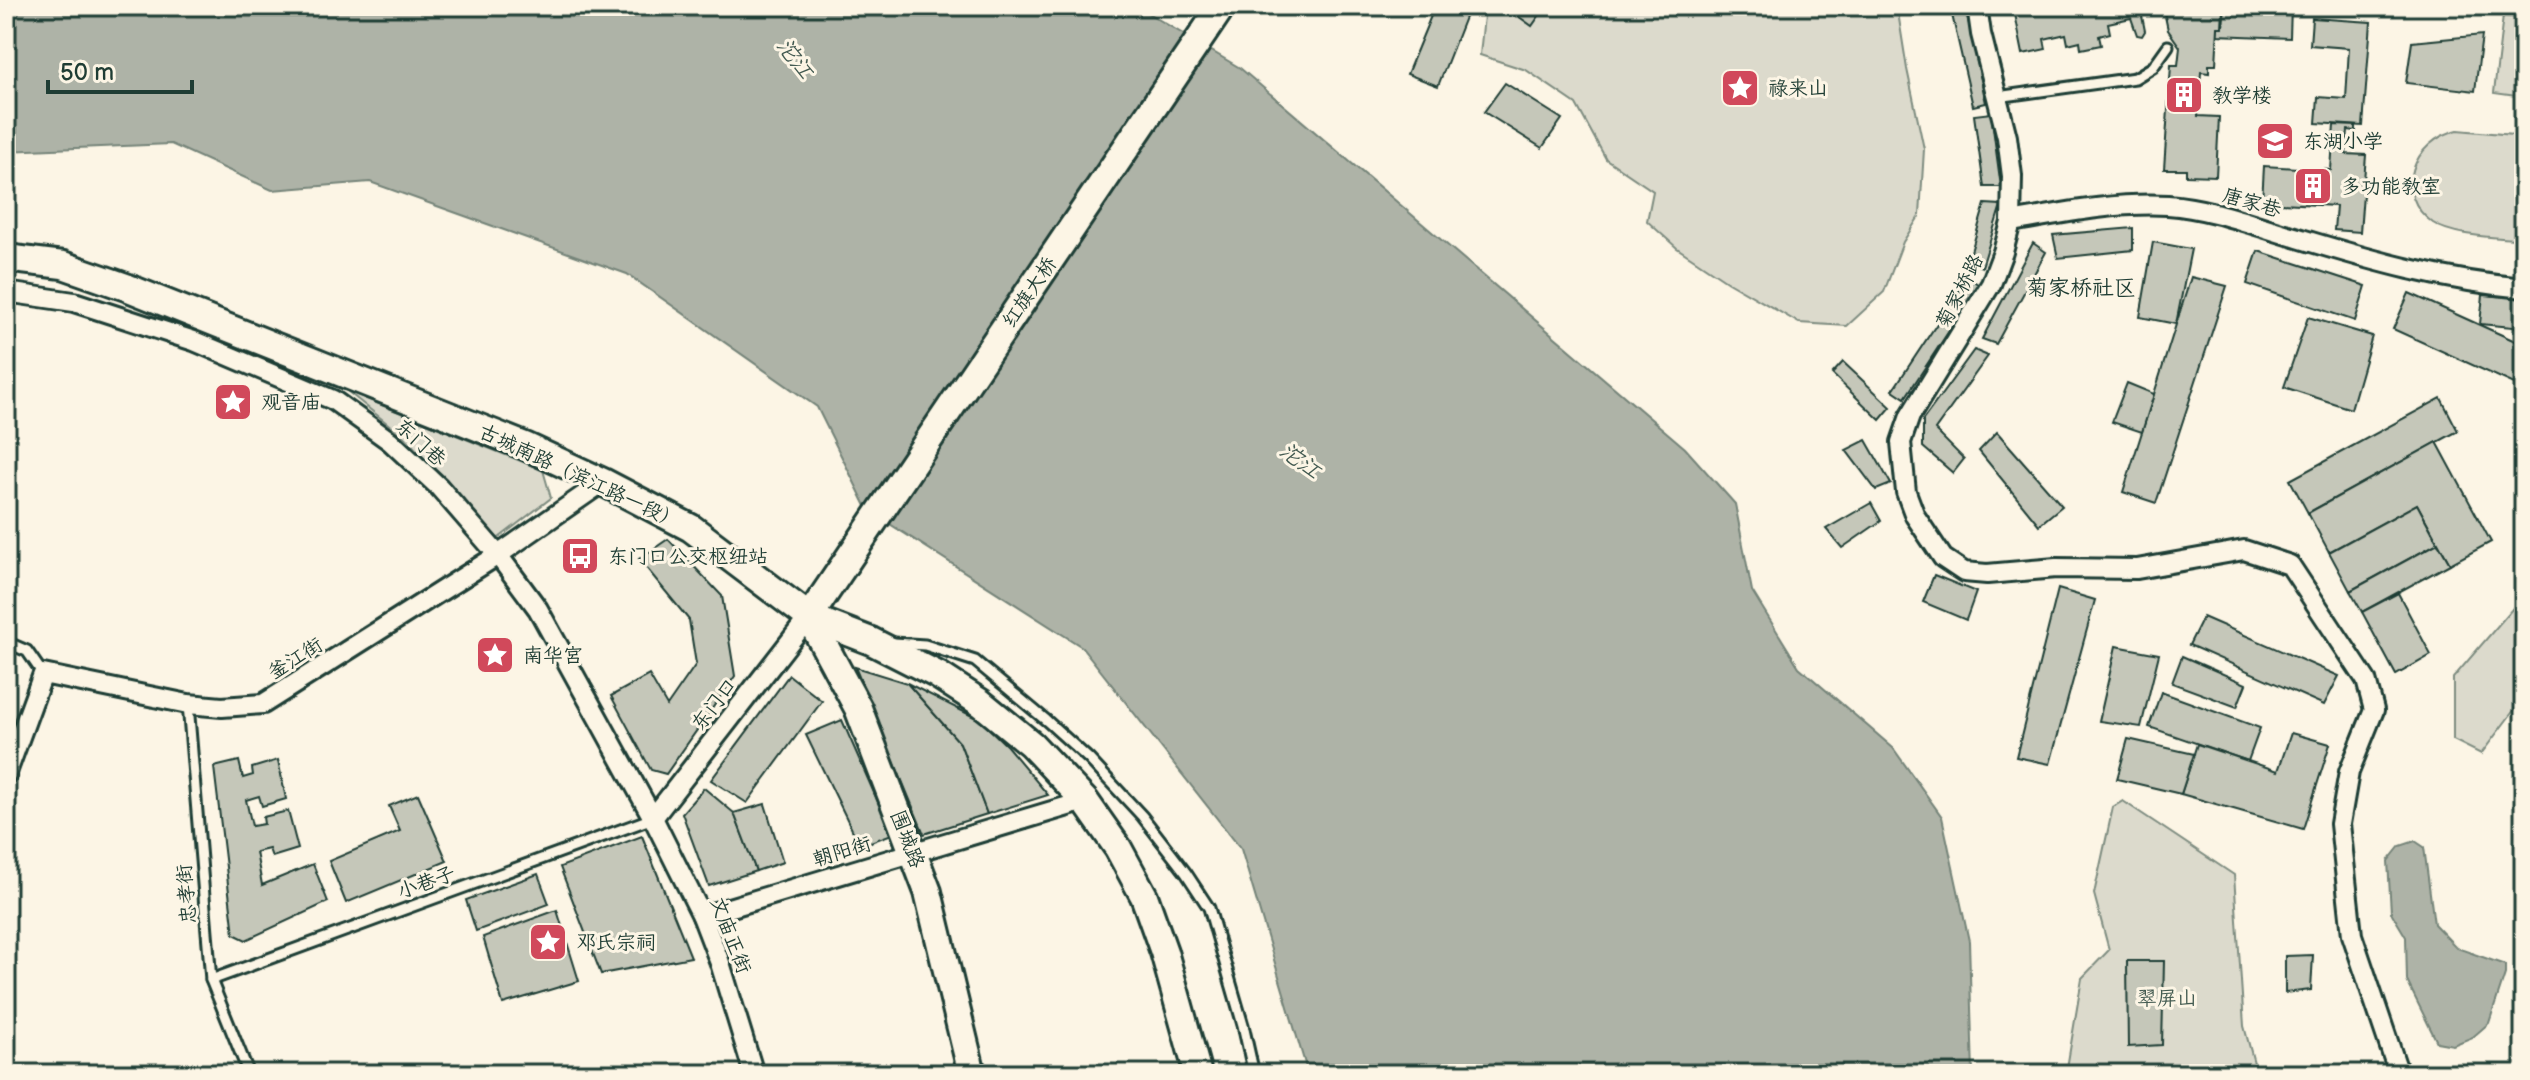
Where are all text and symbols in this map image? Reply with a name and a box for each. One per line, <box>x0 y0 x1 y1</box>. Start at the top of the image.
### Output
water label: 沱江 <box>771 33 819 85</box>
scale bar <box>48 44 192 94</box>
text: 50 m <box>60 58 114 87</box>
place icon: 禄来山 <box>1719 67 1761 109</box>
building icon: 教学楼 <box>2163 74 2205 116</box>
place label: 禄来山 <box>1768 77 1828 101</box>
place label: 教学楼 <box>2212 84 2272 108</box>
school or university icon: 东湖小学 <box>2254 120 2296 162</box>
place label: 东湖小学 <box>2303 130 2383 154</box>
building icon: 多功能教室 <box>2292 165 2334 207</box>
place label: 多功能教室 <box>2341 175 2441 199</box>
street label: 唐家巷 <box>2220 183 2285 223</box>
street label: 菊家桥路 <box>1931 249 1989 333</box>
street label: 红旗大桥 <box>998 253 1062 332</box>
district label: 菊家桥社区 <box>2026 275 2136 302</box>
place icon: 观音庙 <box>212 381 254 423</box>
place label: 观音庙 <box>261 391 321 415</box>
street label: 东门巷 <box>390 414 451 472</box>
street label: 古城南路（滨江路一段） <box>475 420 684 534</box>
water label: 沱江 <box>1274 437 1327 486</box>
bus stop icon: 东门口公交枢纽站 <box>559 535 601 577</box>
place label: 东门口公交枢纽站 <box>608 545 768 569</box>
street label: 釜江街 <box>264 633 327 685</box>
place icon: 南华宫 <box>474 634 516 676</box>
place label: 南华宫 <box>523 644 583 668</box>
street label: 东门口 <box>687 674 743 736</box>
street label: 围城路 <box>885 807 929 873</box>
street label: 朝阳街 <box>810 832 874 872</box>
street label: 小巷子 <box>394 861 459 904</box>
street label: 忠孝街 <box>172 863 202 925</box>
street label: 文庙正街 <box>705 894 756 977</box>
place icon: 邓氏宗祠 <box>527 921 569 963</box>
place label: 邓氏宗祠 <box>576 931 656 955</box>
park label: 翠屏山 <box>2137 987 2197 1011</box>

